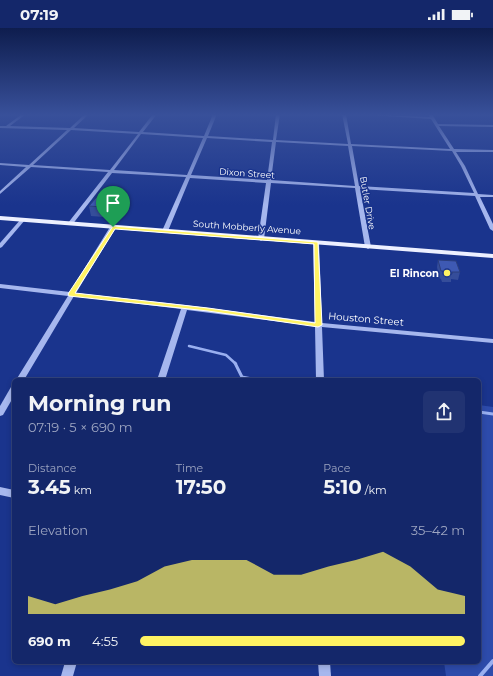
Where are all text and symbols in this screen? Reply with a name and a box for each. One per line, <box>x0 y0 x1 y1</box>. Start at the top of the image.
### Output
text: 07:19 <box>20 5 59 24</box>
street label: Dixon Street <box>219 166 276 180</box>
street label: Butler Drive <box>358 176 378 231</box>
pin <box>96 186 130 227</box>
icon: arrive <box>102 192 124 214</box>
street label: South Mobberly Avenue <box>193 218 302 236</box>
place label: El Rincon <box>390 267 439 280</box>
marker: El Rincon <box>442 268 452 278</box>
street label: Houston Street <box>328 309 404 329</box>
text: Morning run <box>28 390 171 417</box>
button: share <box>423 391 465 433</box>
text: 07:19 · 5 × 690 m <box>28 419 133 435</box>
text: Distance <box>28 461 76 475</box>
text: Time <box>176 461 203 475</box>
text: Pace <box>323 461 350 475</box>
text: 3.45 <box>28 475 71 499</box>
text: 17:50 <box>176 475 226 499</box>
text: 5:10 <box>323 475 362 499</box>
text: km <box>71 483 92 497</box>
text: /km <box>362 483 387 497</box>
text: Elevation <box>28 522 88 538</box>
text: 35–42 m <box>411 522 465 538</box>
text: 690 m <box>28 633 71 649</box>
text: 4:55 <box>92 633 118 649</box>

